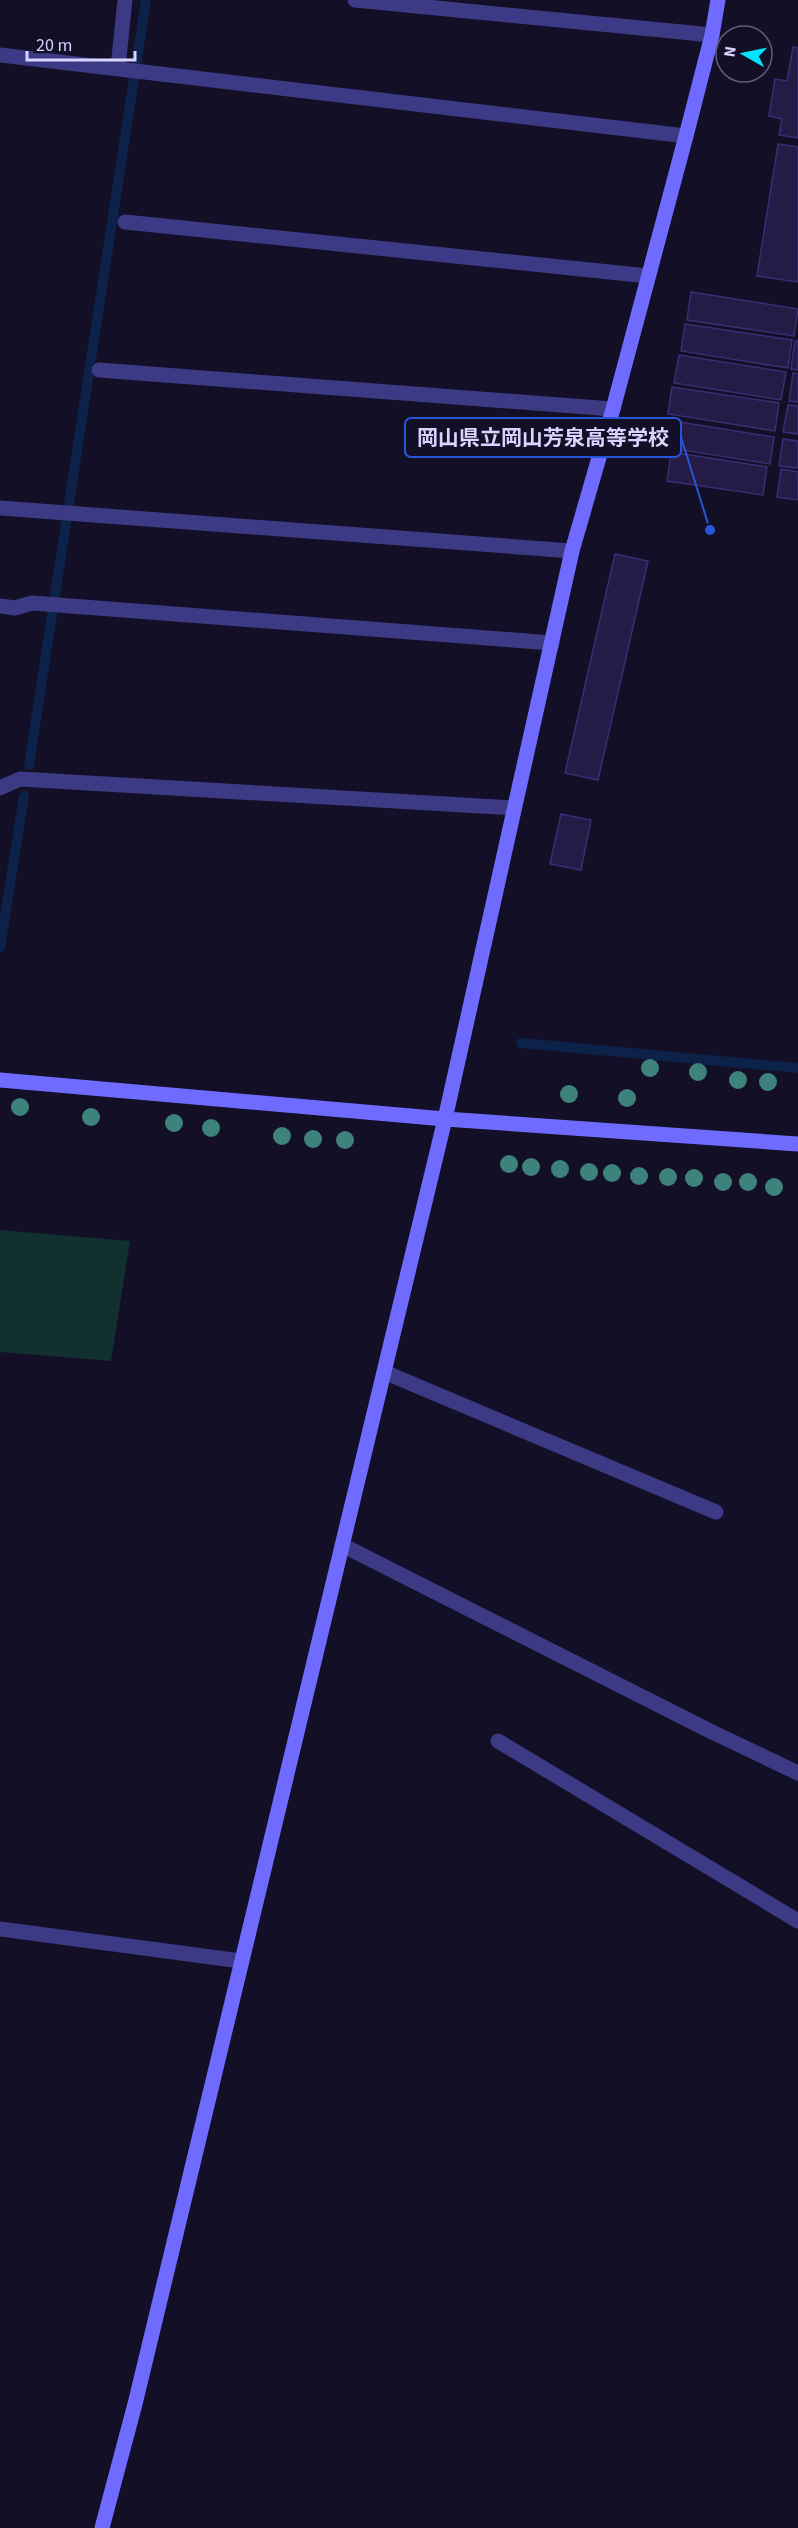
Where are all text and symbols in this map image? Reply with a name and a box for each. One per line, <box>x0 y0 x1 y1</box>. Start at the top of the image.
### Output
scale bar <box>27 24 135 62</box>
north arrow <box>714 24 774 84</box>
text: 20 m <box>36 33 72 58</box>
text: N <box>718 45 742 59</box>
callout: 岡山県立岡山芳泉高等学校 <box>405 418 681 457</box>
text: 岡山県立岡山芳泉高等学校 <box>417 423 669 453</box>

